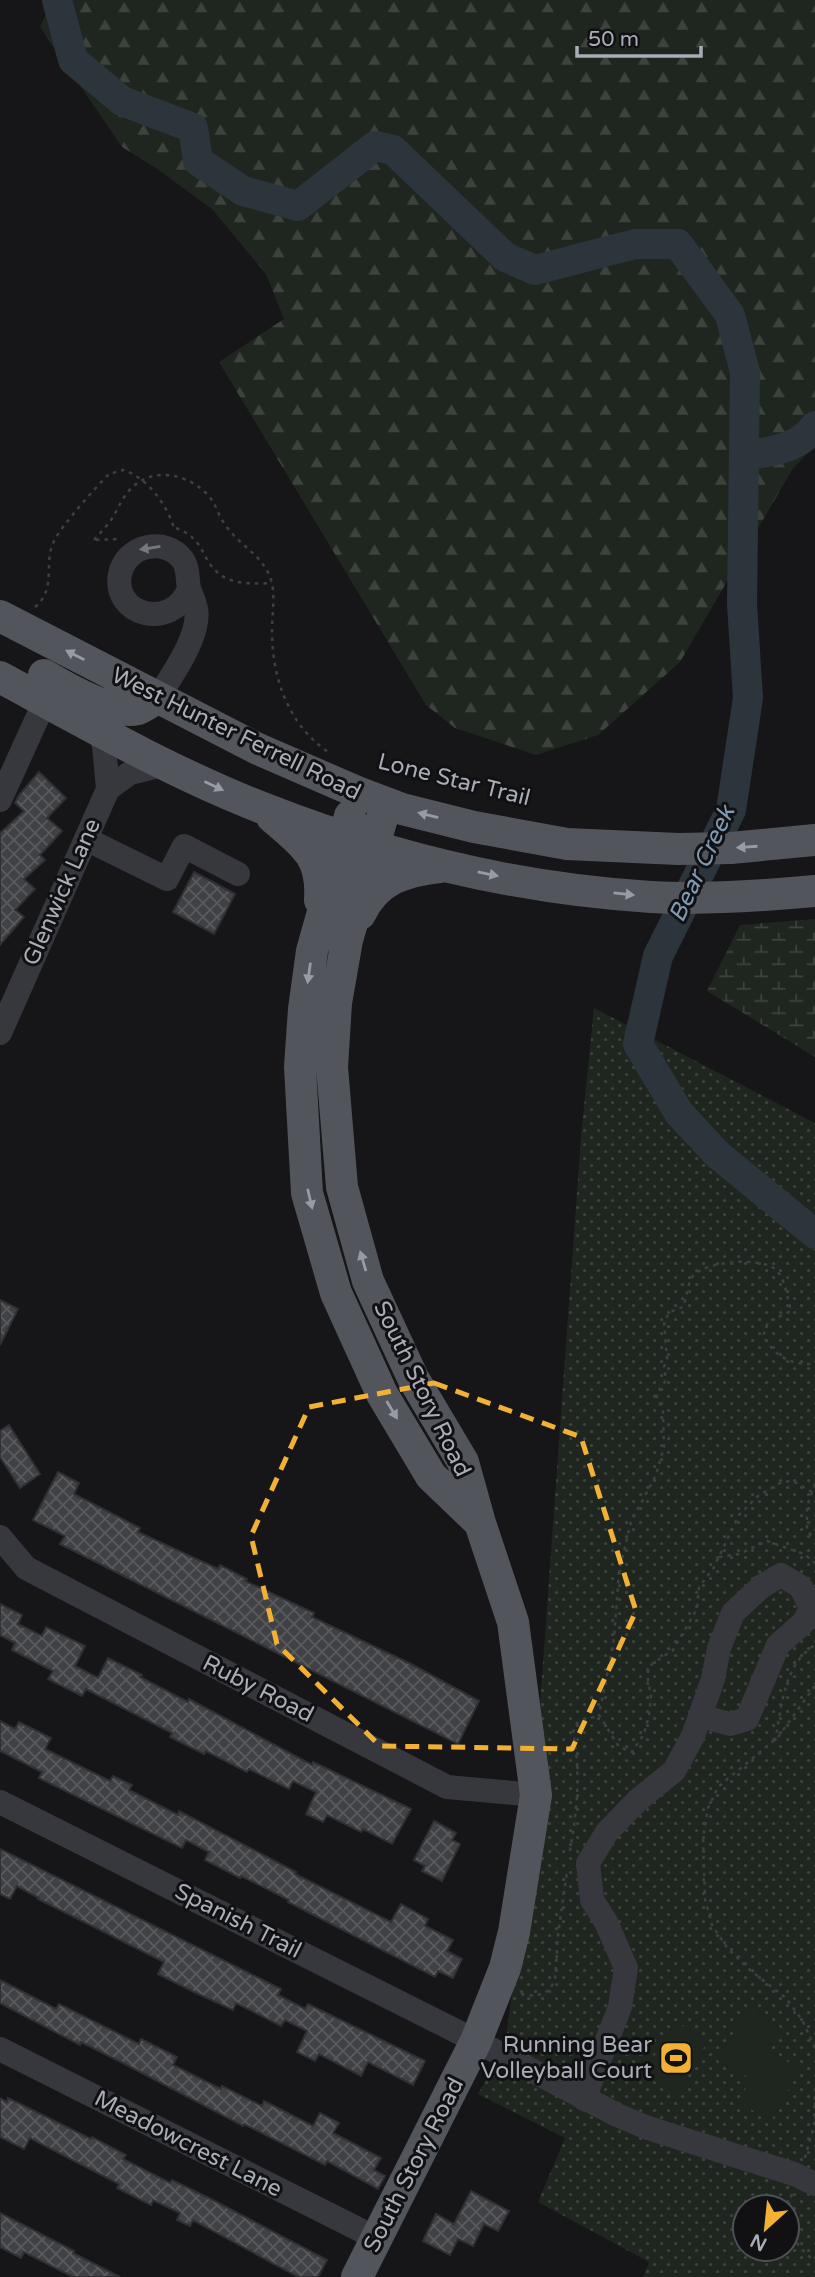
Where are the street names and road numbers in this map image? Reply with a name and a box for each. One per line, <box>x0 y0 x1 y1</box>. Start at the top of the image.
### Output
street label: West Hunter Ferrell Road <box>107 661 365 807</box>
street label: Lone Star Trail <box>375 748 533 812</box>
street label: Glenwick Lane <box>17 814 107 970</box>
street label: South Story Road <box>367 1297 477 1481</box>
street label: Ruby Road <box>198 1649 318 1729</box>
street label: Spanish Trail <box>170 1877 306 1965</box>
street label: South Story Road <box>358 2073 470 2257</box>
street label: Meadowcrest Lane <box>89 2085 287 2203</box>

